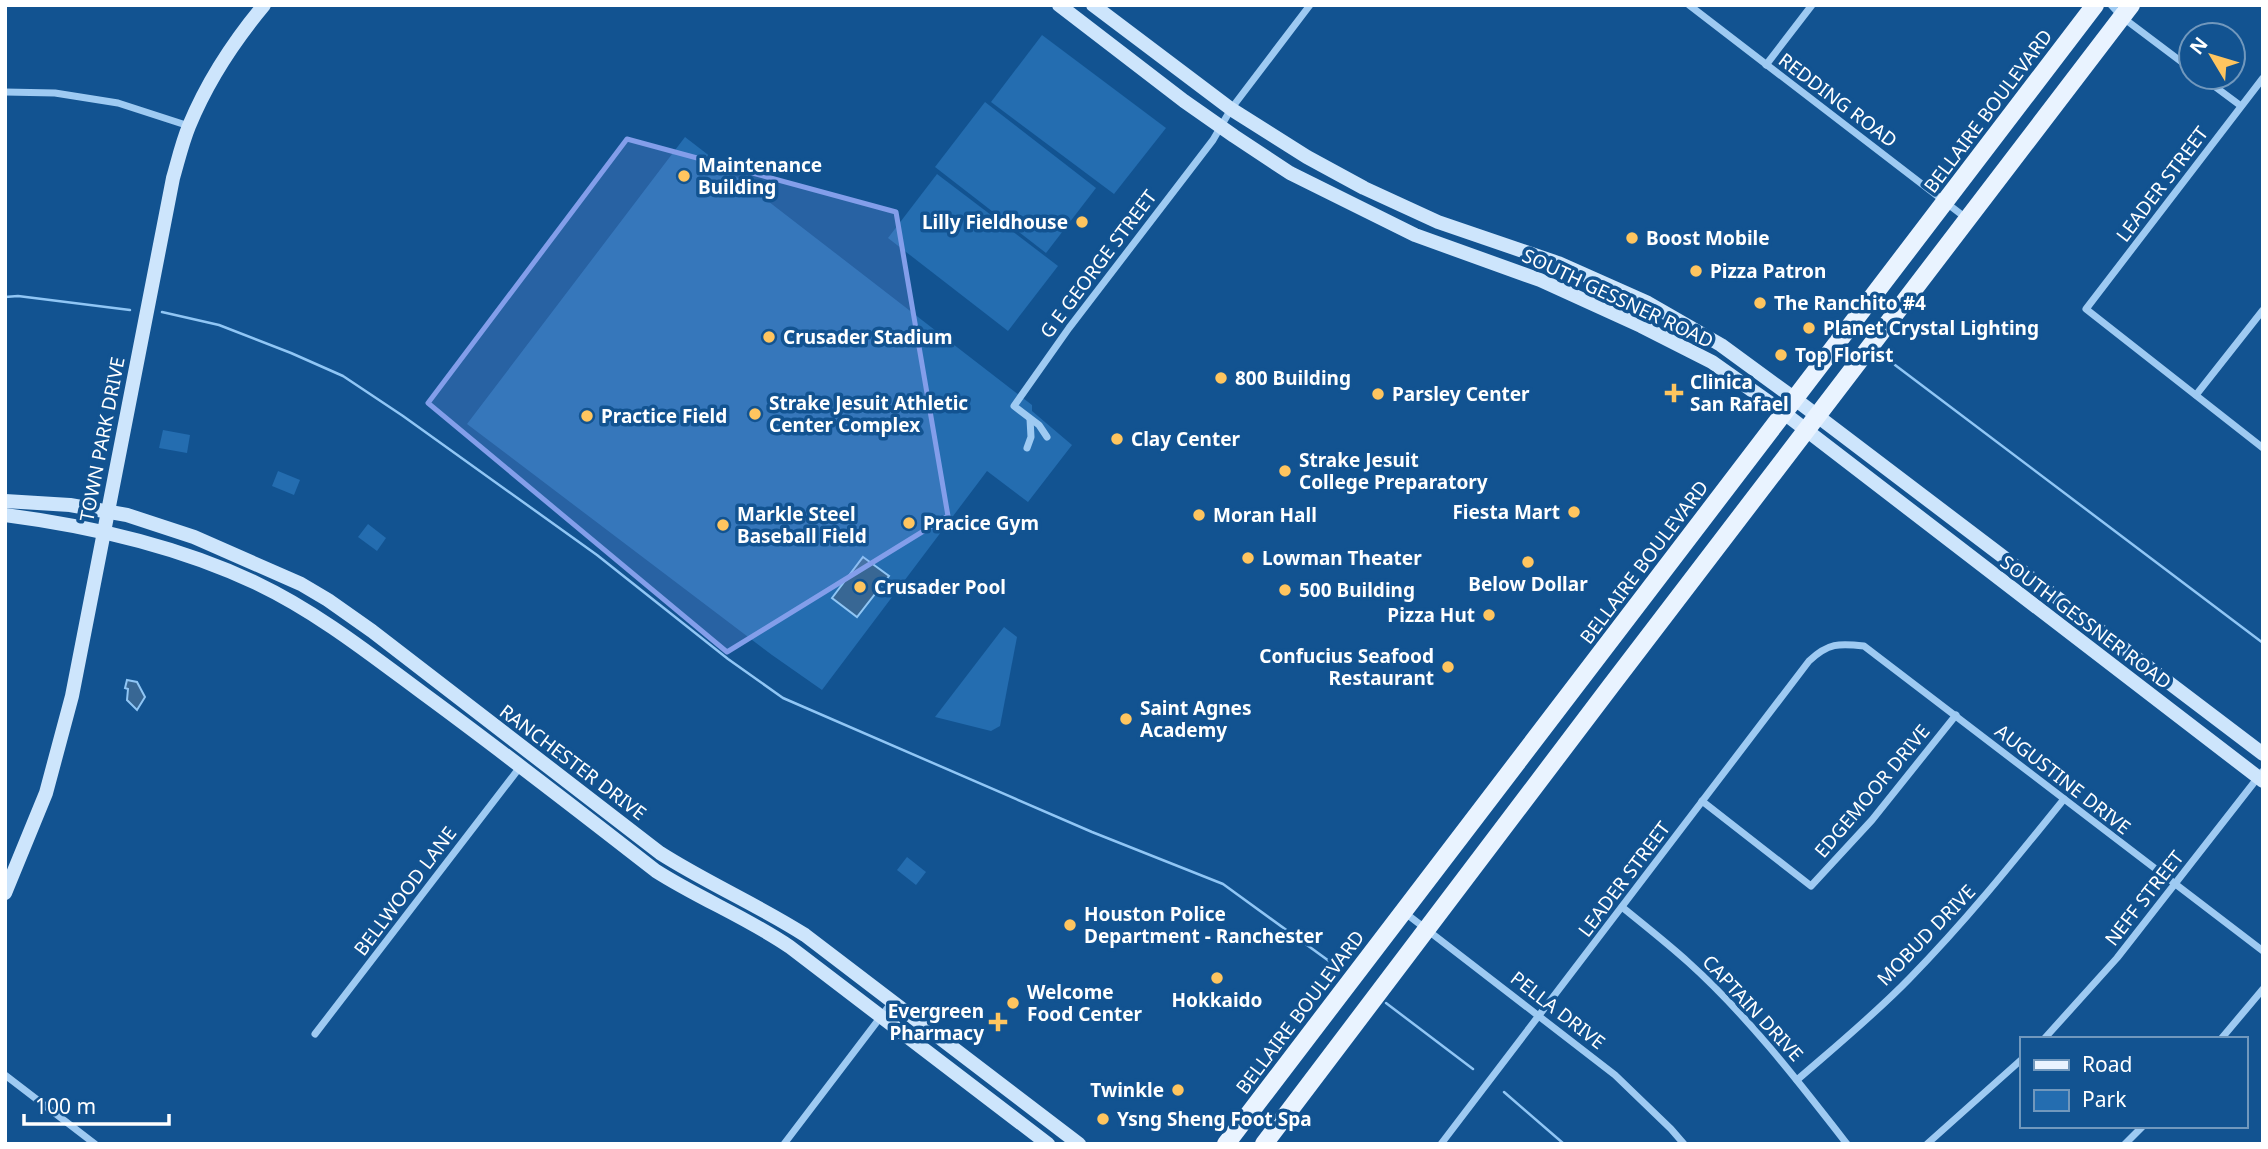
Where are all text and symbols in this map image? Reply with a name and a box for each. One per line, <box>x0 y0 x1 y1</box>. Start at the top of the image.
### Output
north arrow <box>2177 21 2247 91</box>
street label: BELLAIRE BOULEVARD <box>1918 24 2058 198</box>
text: N <box>2184 31 2214 60</box>
street label: REDDING ROAD <box>1773 47 1903 153</box>
street label: LEADER STREET <box>2110 121 2214 247</box>
place label: Maintenance Building <box>698 152 822 200</box>
marker: Maintenance Building <box>676 168 692 184</box>
street label: G E GEORGE STREET <box>1034 184 1163 343</box>
place label: Lilly Fieldhouse <box>922 209 1068 235</box>
marker: Lilly Fieldhouse <box>1074 214 1090 230</box>
place label: Boost Mobile <box>1646 225 1770 251</box>
marker: Boost Mobile <box>1624 230 1640 246</box>
street label: SOUTH GESSNER ROAD <box>1518 242 1718 354</box>
place label: Pizza Patron <box>1710 258 1826 284</box>
marker: Pizza Patron <box>1688 263 1704 279</box>
place label: The Ranchito #4 <box>1774 290 1926 316</box>
marker: The Ranchito #4 <box>1752 295 1768 311</box>
place label: Planet Crystal Lighting <box>1823 315 2039 341</box>
marker: Planet Crystal Lighting <box>1801 320 1817 336</box>
place label: Crusader Stadium <box>783 324 952 350</box>
marker: Crusader Stadium <box>761 329 777 345</box>
place label: Top Florist <box>1795 342 1893 368</box>
marker: Top Florist <box>1773 347 1789 363</box>
street label: TOWN PARK DRIVE <box>73 354 131 524</box>
place label: 800 Building <box>1235 365 1351 391</box>
place label: Clinica San Rafael <box>1690 369 1789 417</box>
marker: 800 Building <box>1213 370 1229 386</box>
place label: Parsley Center <box>1392 381 1530 407</box>
marker: Clinica San Rafael <box>1664 383 1684 403</box>
marker: Parsley Center <box>1370 386 1386 402</box>
place label: Strake Jesuit Athletic Center Complex <box>769 390 968 438</box>
place label: Practice Field <box>601 403 727 429</box>
marker: Strake Jesuit Athletic Center Complex <box>747 406 763 422</box>
marker: Practice Field <box>579 408 595 424</box>
place label: Clay Center <box>1131 426 1241 452</box>
marker: Clay Center <box>1109 431 1125 447</box>
place label: Strake Jesuit College Preparatory <box>1299 447 1488 495</box>
marker: Strake Jesuit College Preparatory <box>1277 463 1293 479</box>
street label: BELLAIRE BOULEVARD <box>1574 475 1714 649</box>
place label: Fiesta Mart <box>1452 499 1560 525</box>
place label: Markle Steel Baseball Field <box>737 501 867 549</box>
place label: Moran Hall <box>1213 502 1317 528</box>
marker: Fiesta Mart <box>1566 504 1582 520</box>
marker: Moran Hall <box>1191 507 1207 523</box>
place label: Pracice Gym <box>923 510 1039 536</box>
marker: Pracice Gym <box>901 515 917 531</box>
marker: Markle Steel Baseball Field <box>715 517 731 533</box>
place label: Lowman Theater <box>1262 545 1422 571</box>
street label: SOUTH GESSNER ROAD <box>1995 549 2177 695</box>
marker: Lowman Theater <box>1240 550 1256 566</box>
marker: Below Dollar <box>1520 554 1536 570</box>
place label: Below Dollar <box>1468 571 1588 597</box>
place label: Crusader Pool <box>874 574 1006 600</box>
place label: 500 Building <box>1299 577 1415 603</box>
marker: Crusader Pool <box>852 579 868 595</box>
marker: 500 Building <box>1277 582 1293 598</box>
place label: Pizza Hut <box>1387 602 1475 628</box>
marker: Pizza Hut <box>1481 607 1497 623</box>
place label: Confucius Seafood Restaurant <box>1259 643 1434 691</box>
marker: Confucius Seafood Restaurant <box>1440 659 1456 675</box>
place label: Saint Agnes Academy <box>1140 695 1251 743</box>
street label: RANCHESTER DRIVE <box>494 698 652 826</box>
marker: Saint Agnes Academy <box>1118 711 1134 727</box>
street label: AUGUSTINE DRIVE <box>1990 718 2136 840</box>
street label: EDGEMOOR DRIVE <box>1808 719 1936 863</box>
street label: LEADER STREET <box>1572 816 1676 942</box>
street label: BELLWOOD LANE <box>348 821 462 961</box>
street label: NEFF STREET <box>2099 845 2190 951</box>
street label: MOBUD DRIVE <box>1871 879 1981 991</box>
place label: Houston Police Department - Ranchester <box>1084 901 1324 949</box>
marker: Houston Police Department - Ranchester <box>1062 917 1078 933</box>
street label: BELLAIRE BOULEVARD <box>1230 925 1370 1099</box>
street label: CAPTAIN DRIVE <box>1697 949 1809 1067</box>
street label: PELLA DRIVE <box>1505 965 1611 1055</box>
marker: Hokkaido <box>1209 970 1225 986</box>
place label: Welcome Food Center <box>1027 979 1143 1027</box>
place label: Hokkaido <box>1172 987 1262 1013</box>
marker: Welcome Food Center <box>1005 995 1021 1011</box>
place label: Evergreen Pharmacy <box>888 998 984 1046</box>
marker: Evergreen Pharmacy <box>990 1014 1006 1030</box>
legend <box>2020 1037 2247 1128</box>
text: Road <box>2082 1050 2132 1078</box>
place label: Twinkle <box>1090 1077 1164 1103</box>
scale bar <box>24 1082 170 1126</box>
marker: Twinkle <box>1170 1082 1186 1098</box>
text: Park <box>2082 1085 2127 1113</box>
text: 100 m <box>35 1092 96 1120</box>
place label: Ysng Sheng Foot Spa <box>1117 1106 1312 1132</box>
marker: Ysng Sheng Foot Spa <box>1095 1111 1111 1127</box>

